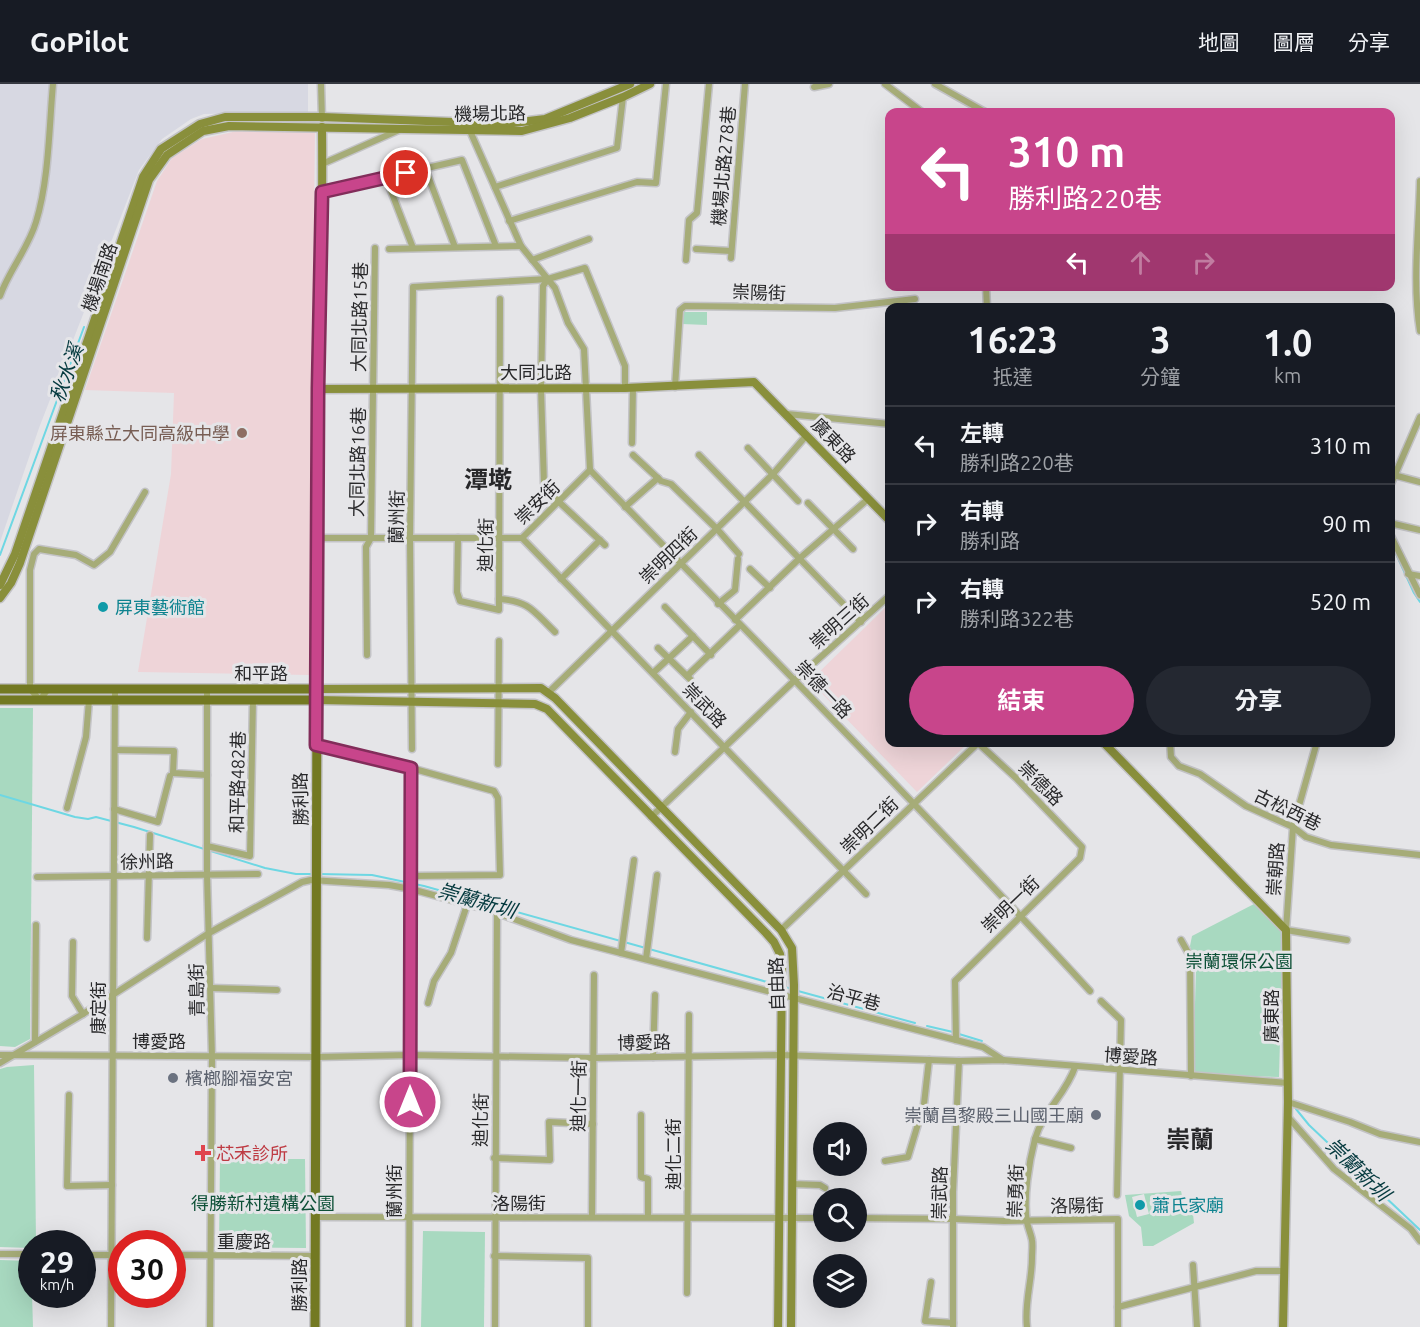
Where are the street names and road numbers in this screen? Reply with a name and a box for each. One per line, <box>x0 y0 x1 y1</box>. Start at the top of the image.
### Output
street label: 機場北路 <box>454 102 526 124</box>
street label: 機場北路278巷 <box>708 105 738 227</box>
street label: 機場南路 <box>78 240 120 314</box>
street label: 大同北路15巷 <box>348 262 370 372</box>
street label: 崇陽街 <box>732 281 786 303</box>
street label: 大同北路 <box>500 362 572 382</box>
street label: 大同北路16巷 <box>346 407 368 517</box>
street label: 廣東路 <box>808 414 860 466</box>
street label: 崇安街 <box>511 476 563 528</box>
street label: 蘭州街 <box>386 490 406 544</box>
street label: 迪化街 <box>475 518 495 572</box>
street label: 崇明四街 <box>635 523 701 587</box>
street label: 崇明三街 <box>806 589 872 653</box>
street label: 崇德一路 <box>792 656 856 722</box>
street label: 和平路 <box>234 663 288 683</box>
street label: 崇武路 <box>679 679 731 731</box>
street label: 和平路482巷 <box>226 731 248 833</box>
street label: 崇德路 <box>1015 757 1067 809</box>
street label: 勝利路 <box>290 772 310 826</box>
street label: 古松西巷 <box>1251 784 1325 834</box>
street label: 崇明二街 <box>836 793 902 857</box>
street label: 崇朝路 <box>1263 841 1287 897</box>
street label: 徐州路 <box>120 851 174 871</box>
street label: 崇明一街 <box>977 872 1043 936</box>
street label: 自由路 <box>765 957 787 1011</box>
street label: 青島街 <box>186 963 206 1017</box>
street label: 治平巷 <box>825 980 883 1014</box>
street label: 康定街 <box>88 981 108 1035</box>
street label: 廣東路 <box>1261 989 1281 1043</box>
street label: 博愛路 <box>132 1031 186 1051</box>
street label: 博愛路 <box>617 1032 671 1052</box>
street label: 博愛路 <box>1103 1044 1159 1068</box>
street label: 迪化一街 <box>567 1060 589 1132</box>
street label: 迪化街 <box>470 1093 490 1147</box>
street label: 迪化二街 <box>663 1118 683 1190</box>
street label: 蘭州街 <box>384 1164 404 1218</box>
street label: 崇勇街 <box>1004 1164 1026 1218</box>
street label: 崇武路 <box>929 1166 949 1220</box>
street label: 洛陽街 <box>492 1193 546 1213</box>
street label: 洛陽街 <box>1050 1195 1104 1215</box>
street label: 重慶路 <box>217 1231 271 1251</box>
street label: 勝利路 <box>289 1258 309 1312</box>

